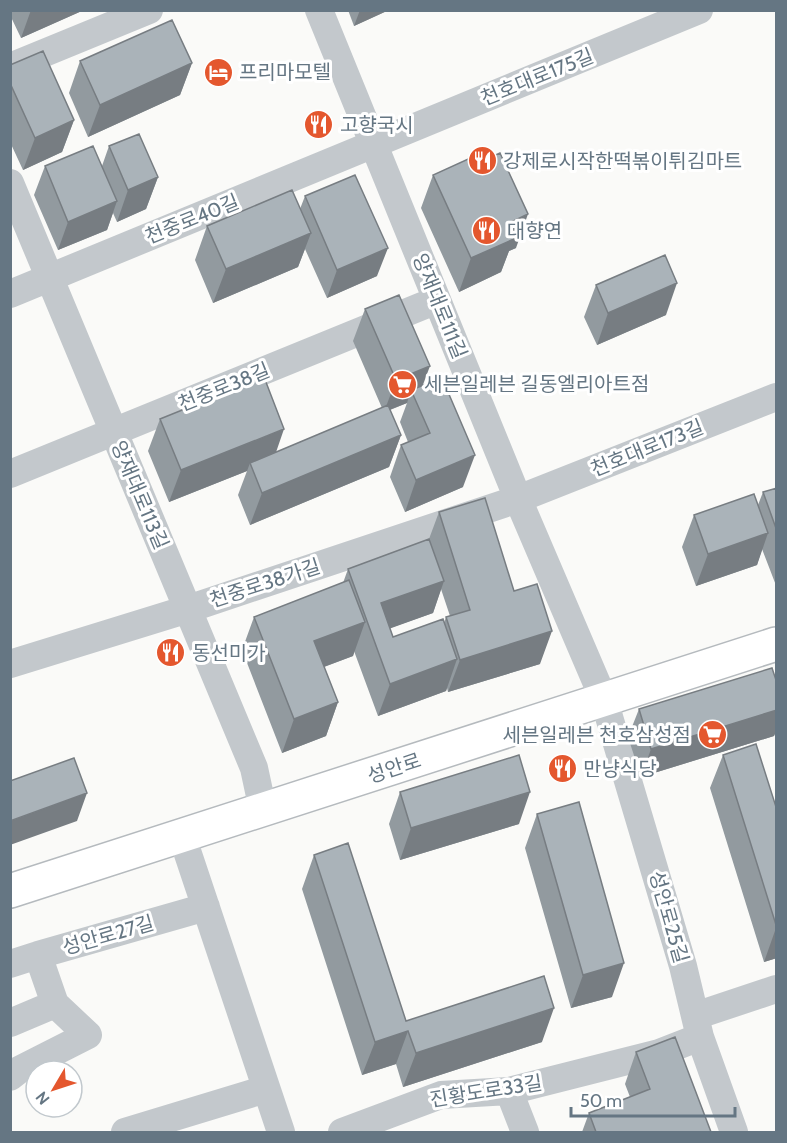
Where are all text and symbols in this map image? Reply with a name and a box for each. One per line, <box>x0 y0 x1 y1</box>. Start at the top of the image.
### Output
street label: 천호대로175길 <box>477 44 597 110</box>
hotel icon: 프리마모텔 <box>202 56 234 88</box>
place label: 프리마모텔 <box>239 60 331 84</box>
restaurant icon: 고향국시 <box>303 109 335 141</box>
place label: 고향국시 <box>340 113 414 137</box>
restaurant icon: 강제로시작한떡볶이튀김마트 <box>466 145 498 177</box>
place label: 강제로시작한떡볶이튀김마트 <box>503 149 742 173</box>
street label: 천중로40길 <box>142 189 242 249</box>
restaurant icon: 대향연 <box>470 215 502 247</box>
place label: 대향연 <box>507 219 562 243</box>
street label: 양재대로111길 <box>408 250 472 362</box>
street label: 천중로38길 <box>175 358 273 416</box>
supermarket icon: 세븐일레븐 길동엘리아트점 <box>387 368 419 400</box>
place label: 세븐일레븐 길동엘리아트점 <box>424 372 649 396</box>
street label: 천호대로173길 <box>587 415 707 481</box>
street label: 양재대로113길 <box>106 437 174 553</box>
street label: 천중로38가길 <box>207 554 323 612</box>
restaurant icon: 동선미가 <box>155 637 187 669</box>
place label: 동선미가 <box>192 641 266 665</box>
supermarket icon: 세븐일레븐 천호삼성점 <box>696 719 728 751</box>
place label: 세븐일레븐 천호삼성점 <box>503 723 691 747</box>
street label: 성안로 <box>364 748 424 788</box>
restaurant icon: 만냥식당 <box>546 753 578 785</box>
place label: 만냥식당 <box>583 757 657 781</box>
street label: 성안로25길 <box>644 868 694 966</box>
street label: 성안로27길 <box>59 910 157 960</box>
north arrow <box>24 1059 84 1119</box>
street label: 진황도로33길 <box>428 1070 544 1112</box>
scale bar <box>571 1080 734 1118</box>
text: N <box>32 1088 54 1108</box>
text: 50 m <box>580 1090 622 1112</box>

